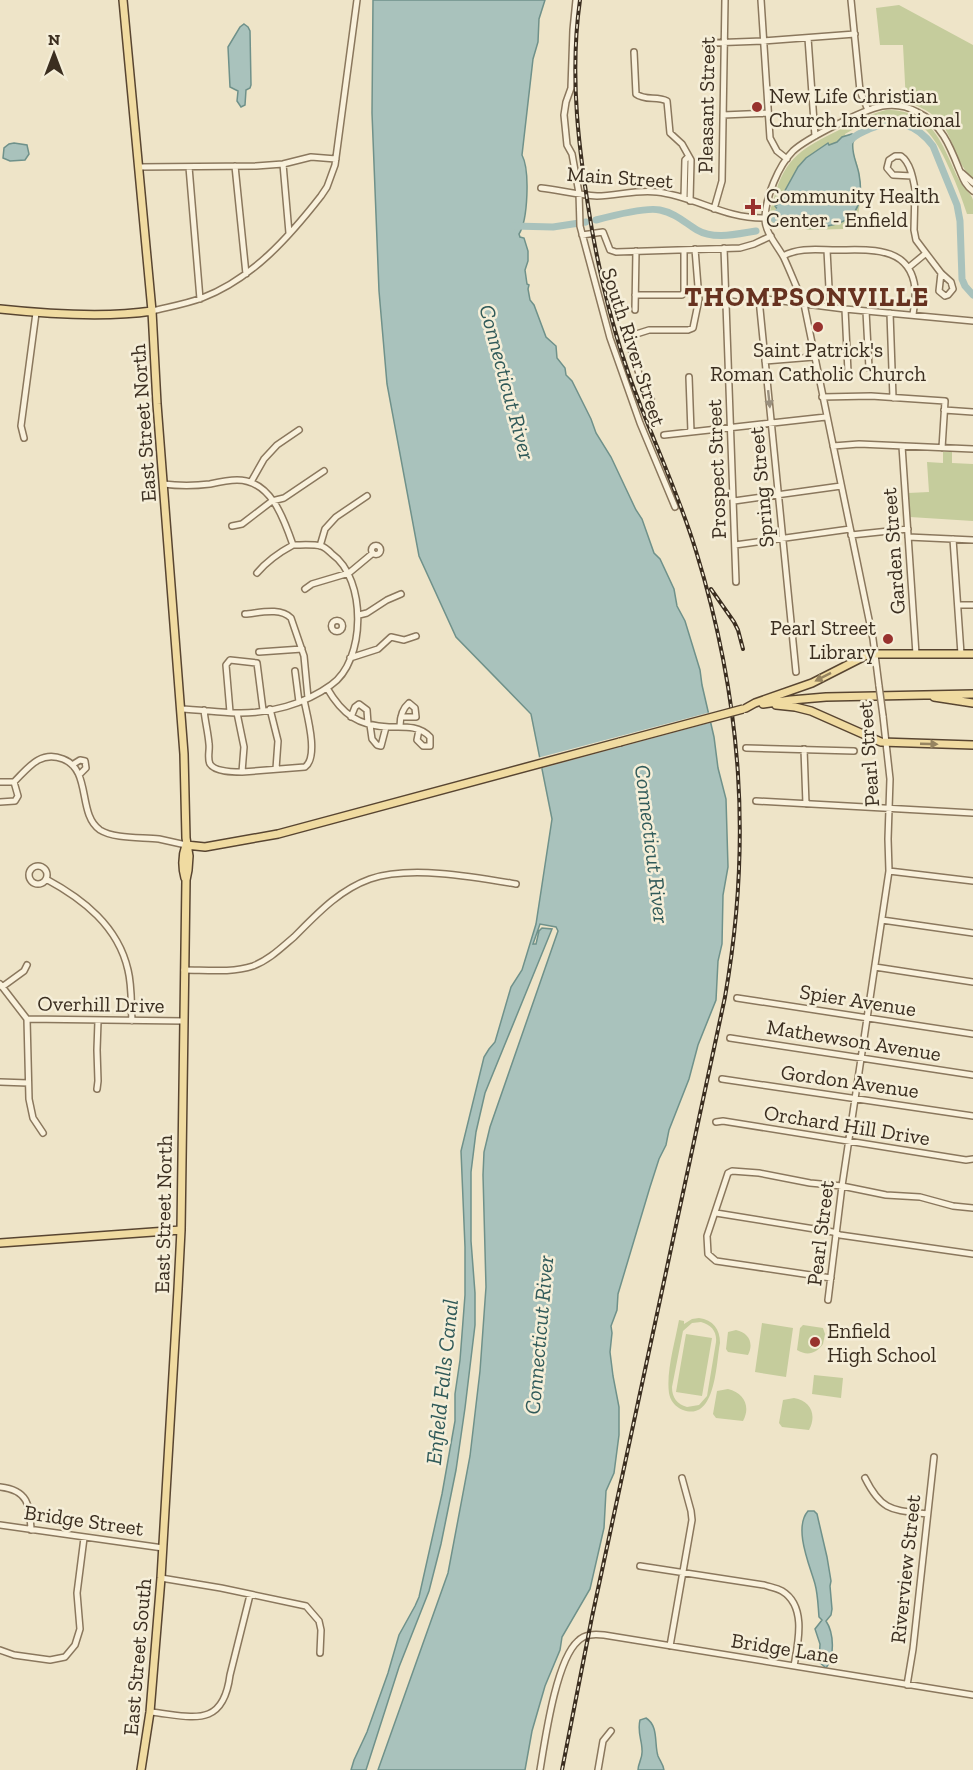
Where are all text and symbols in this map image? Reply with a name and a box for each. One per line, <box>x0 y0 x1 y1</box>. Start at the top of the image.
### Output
north arrow <box>24 24 84 84</box>
text: N <box>48 30 60 49</box>
street label: Pleasant Street <box>692 36 720 174</box>
place label: New Life Christian Church International <box>769 83 961 132</box>
marker: New Life Christian Church International <box>750 100 764 114</box>
street label: Main Street <box>566 161 674 193</box>
place label: Community Health Center - Enfield <box>766 183 940 232</box>
marker: Community Health Center - Enfield <box>744 198 762 216</box>
street label: South River Street <box>597 265 671 430</box>
district label: THOMPSONVILLE <box>684 281 930 313</box>
water label: Connecticut River <box>473 301 541 463</box>
marker: Saint Patrick's Roman Catholic Church <box>811 320 825 334</box>
place label: Saint Patrick's Roman Catholic Church <box>710 337 926 386</box>
street label: East Street North <box>125 343 161 503</box>
one-way arrow <box>764 390 774 409</box>
street label: Prospect Street <box>701 398 731 539</box>
street label: Spring Street <box>743 425 779 548</box>
street label: Garden Street <box>876 487 910 615</box>
place label: Pearl Street Library <box>770 615 876 664</box>
marker: Pearl Street Library <box>881 632 895 646</box>
one-way arrow <box>814 673 831 682</box>
street label: Pearl Street <box>852 700 884 808</box>
one-way arrow <box>920 739 939 748</box>
water label: Connecticut River <box>629 763 675 925</box>
street label: Spier Avenue <box>798 978 918 1022</box>
street label: Overhill Drive <box>37 990 165 1018</box>
street label: Mathewson Avenue <box>765 1014 943 1066</box>
street label: Gordon Avenue <box>779 1059 921 1103</box>
street label: Orchard Hill Drive <box>762 1100 932 1151</box>
street label: East Street North <box>149 1134 177 1293</box>
street label: Pearl Street <box>801 1179 839 1287</box>
water label: Connecticut River <box>519 1254 559 1416</box>
water label: Enfield Falls Canal <box>420 1298 464 1466</box>
place label: Enfield High School <box>827 1318 937 1367</box>
marker: Enfield High School <box>808 1335 822 1349</box>
street label: Riverview Street <box>885 1493 925 1645</box>
street label: Bridge Street <box>23 1499 146 1541</box>
street label: East Street South <box>118 1577 156 1737</box>
street label: Bridge Lane <box>729 1627 841 1669</box>

